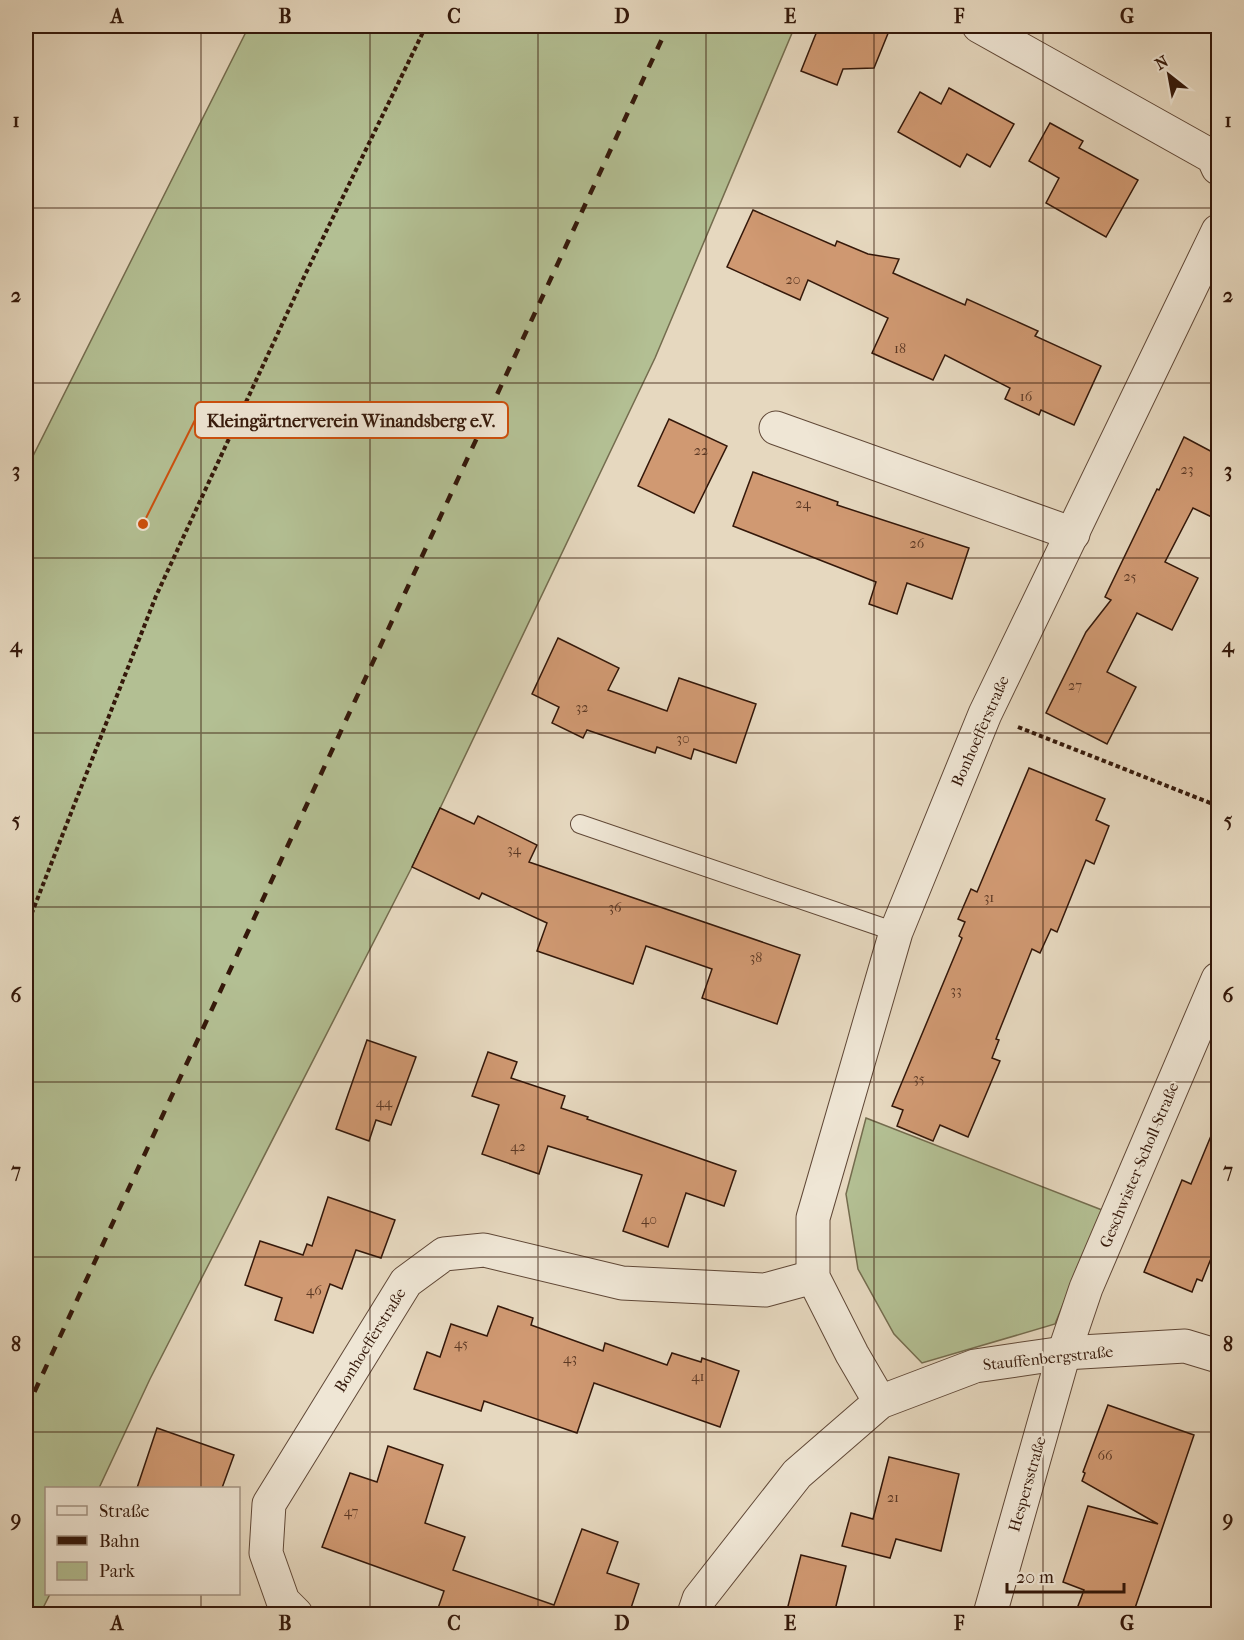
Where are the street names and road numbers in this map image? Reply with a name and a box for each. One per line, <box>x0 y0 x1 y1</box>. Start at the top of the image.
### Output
street label: Bonhoefferstraße <box>947 673 1013 789</box>
street label: Geschwister-Scholl-Straße <box>1095 1079 1183 1251</box>
street label: Bonhoefferstraße <box>330 1284 410 1396</box>
street label: Stauffenbergstraße <box>982 1342 1114 1374</box>
street label: Hespersstraße <box>1004 1434 1050 1534</box>

